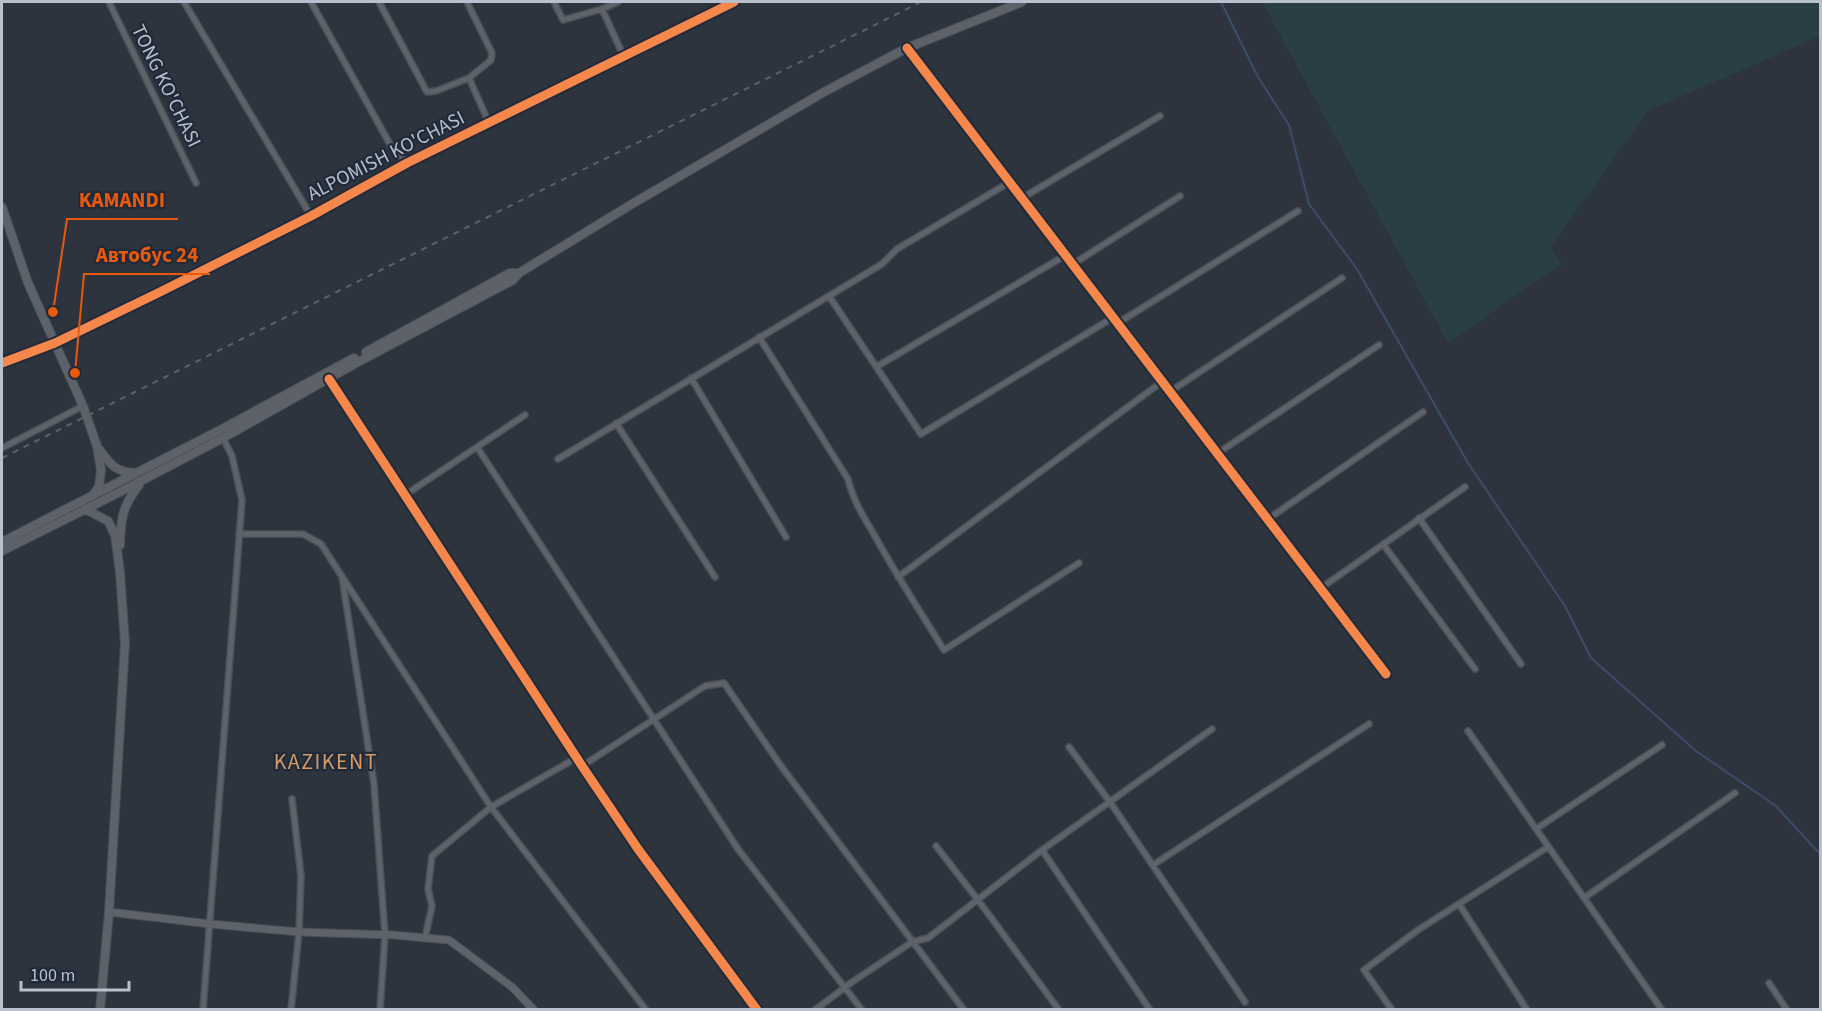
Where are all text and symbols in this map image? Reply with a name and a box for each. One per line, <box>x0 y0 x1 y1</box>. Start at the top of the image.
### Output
street label: TONG KO'CHASI <box>124 20 208 152</box>
street label: ALPOMISH KO'CHASI <box>302 104 470 208</box>
callout: KAMANDI <box>67 180 178 219</box>
text: KAMANDI <box>79 185 165 215</box>
callout: Автобус 24 <box>84 235 210 274</box>
text: Автобус 24 <box>95 240 198 270</box>
district label: KAZIKENT <box>274 746 378 778</box>
scale bar <box>21 954 129 992</box>
text: 100 m <box>30 963 75 988</box>

